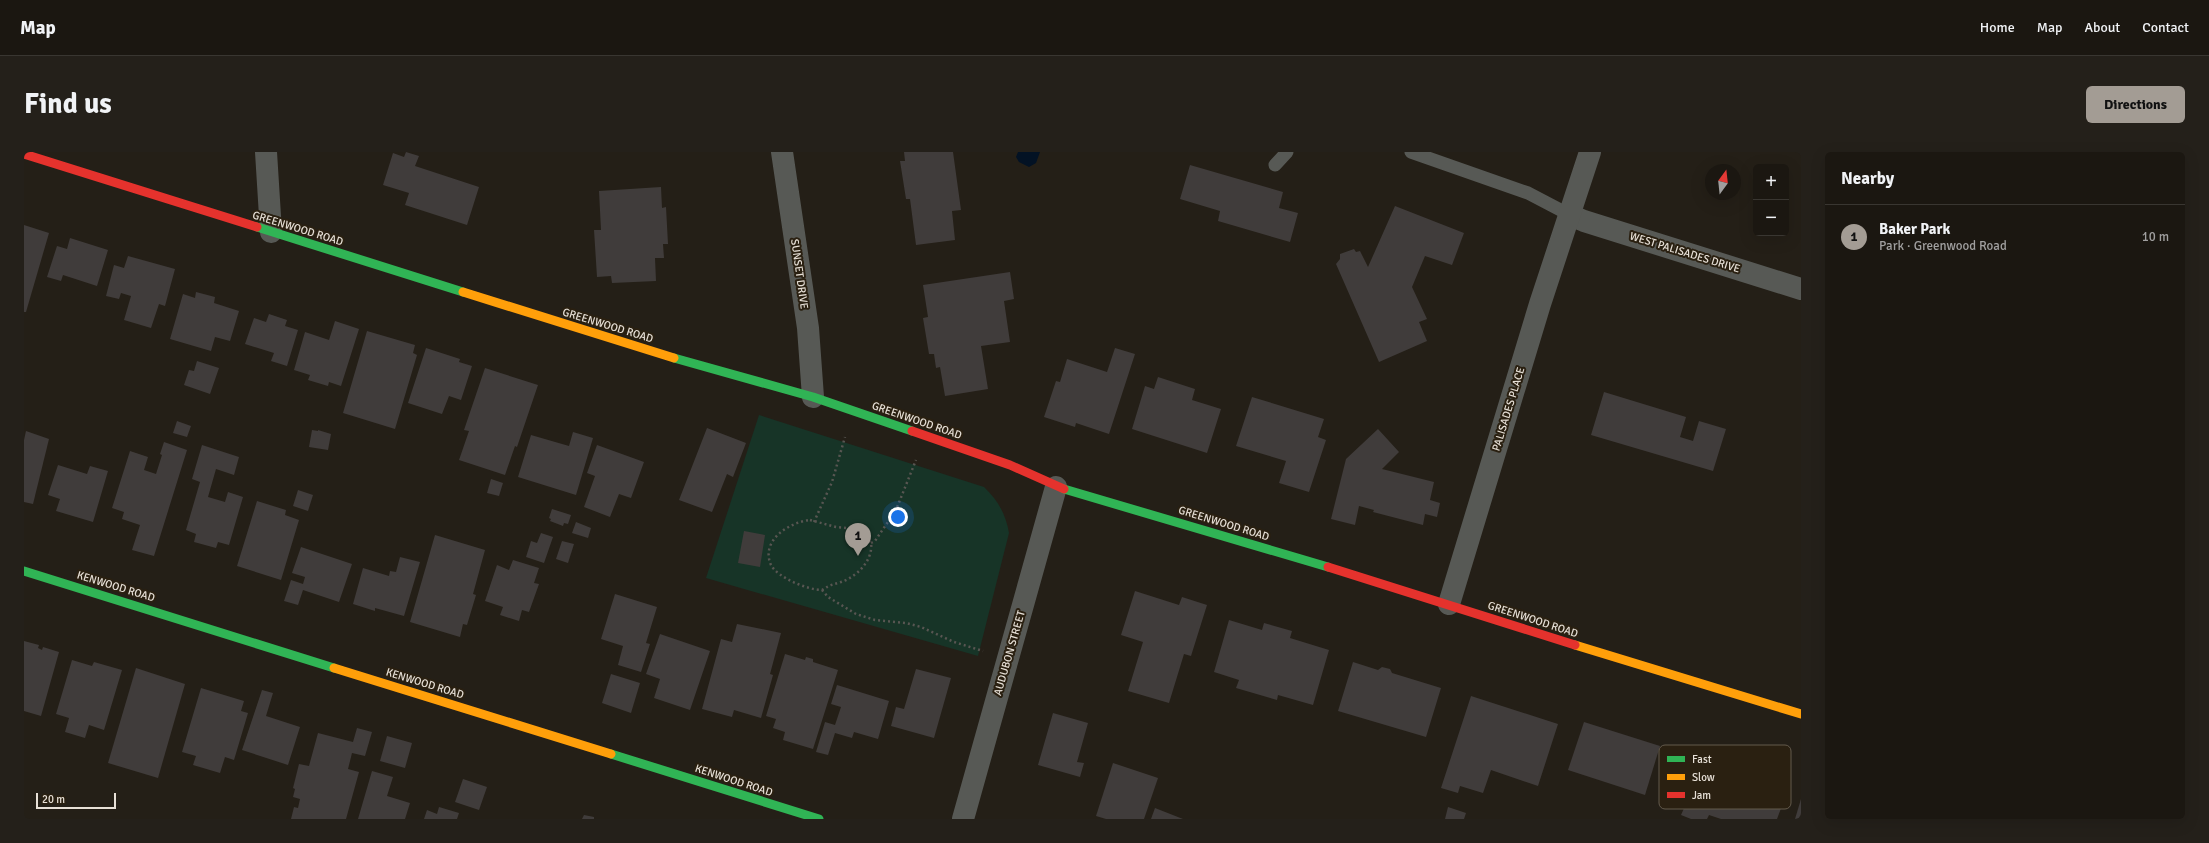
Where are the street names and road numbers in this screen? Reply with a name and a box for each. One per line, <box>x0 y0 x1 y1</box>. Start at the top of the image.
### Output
street label: GREENWOOD ROAD <box>251 208 345 248</box>
street label: WEST PALISADES DRIVE <box>1628 230 1742 275</box>
street label: SUNSET DRIVE <box>788 238 811 310</box>
street label: GREENWOOD ROAD <box>561 305 655 345</box>
street label: PALISADES PLACE <box>1490 366 1527 453</box>
street label: GREENWOOD ROAD <box>870 399 964 442</box>
street label: GREENWOOD ROAD <box>1177 503 1271 543</box>
street label: KENWOOD ROAD <box>75 568 156 605</box>
street label: GREENWOOD ROAD <box>1486 599 1580 640</box>
street label: AUDUBON STREET <box>991 609 1028 697</box>
street label: KENWOOD ROAD <box>384 665 465 702</box>
street label: KENWOOD ROAD <box>693 762 774 799</box>

